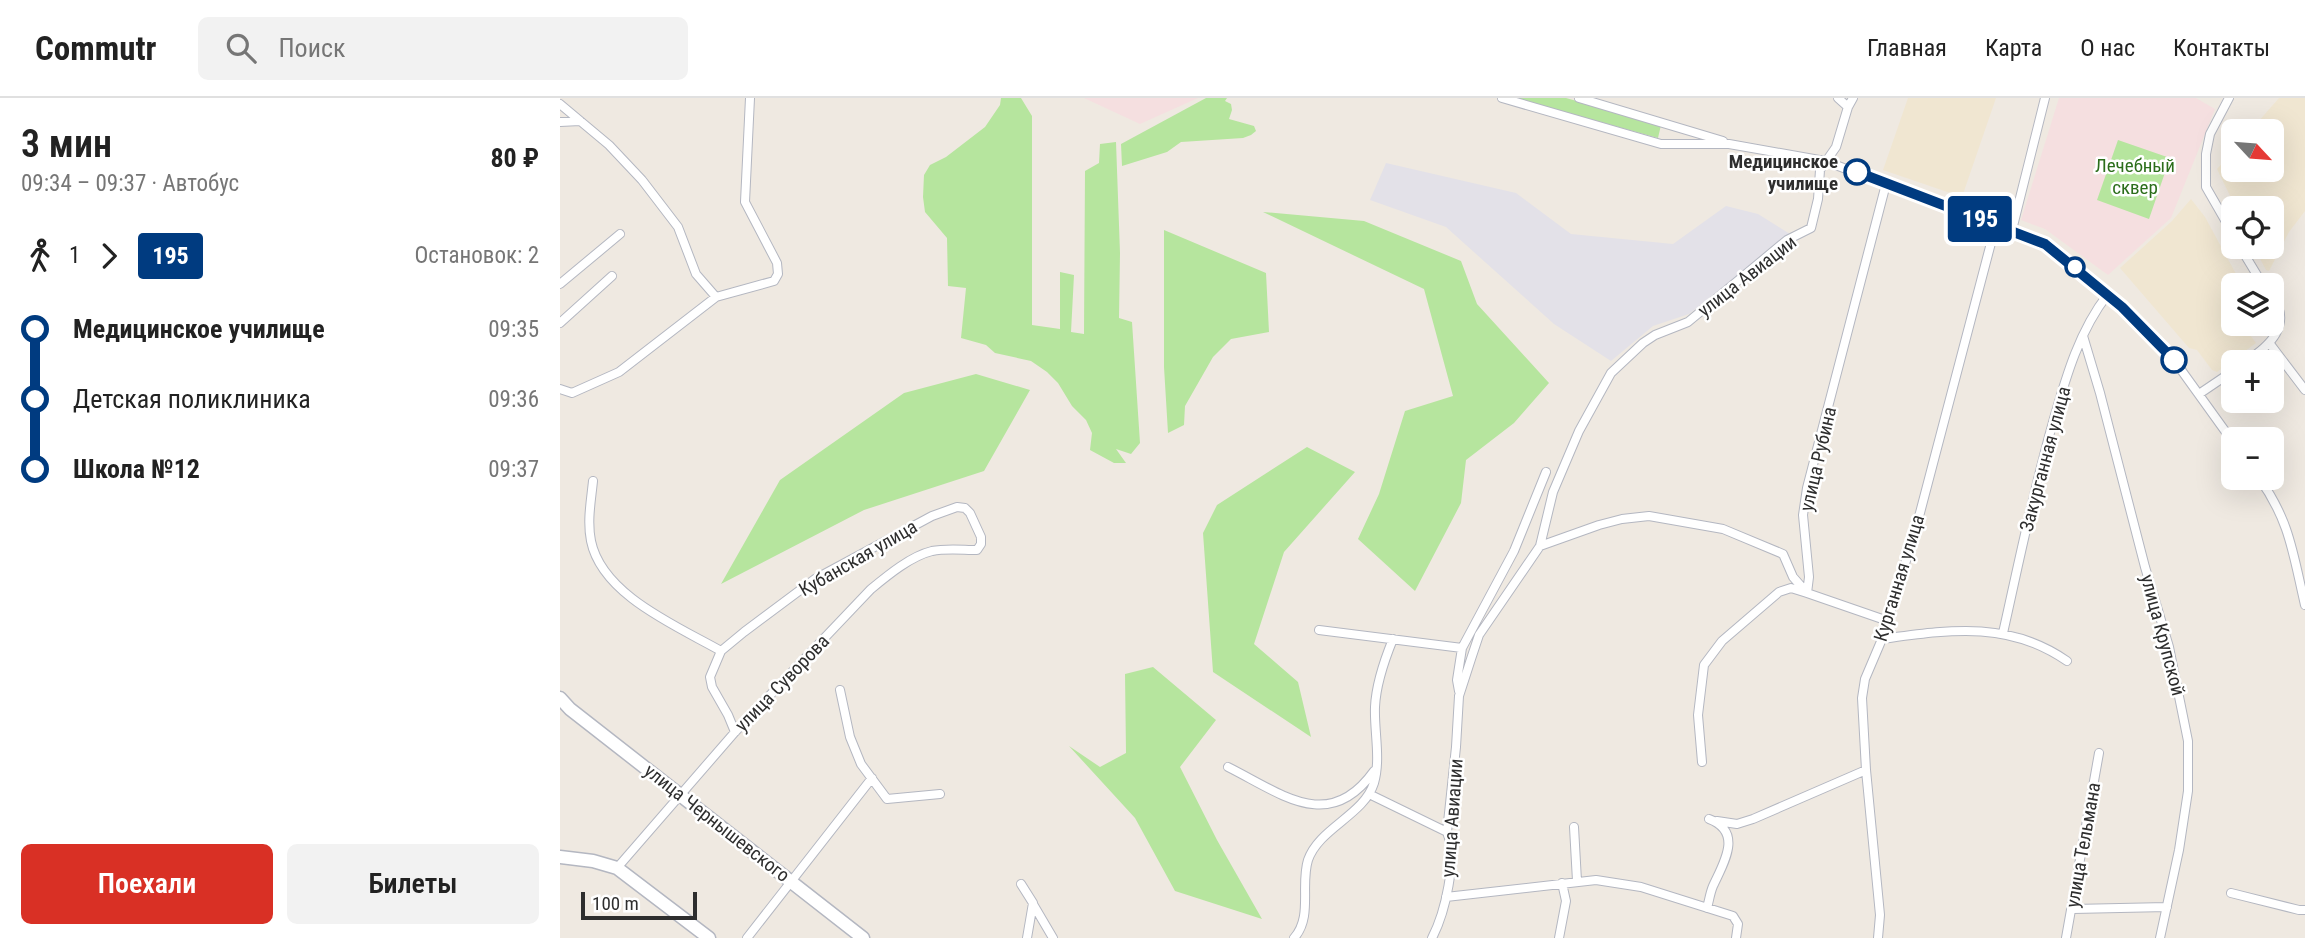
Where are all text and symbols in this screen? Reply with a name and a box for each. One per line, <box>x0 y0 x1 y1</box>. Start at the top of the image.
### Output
search box <box>198 17 688 80</box>
text: Commutr <box>35 29 156 68</box>
icon: search <box>222 29 260 67</box>
text: Поиск <box>278 33 345 63</box>
text: Главная <box>1867 34 1947 62</box>
text: Карта <box>1985 34 2042 62</box>
text: О нас <box>2080 34 2135 62</box>
text: Контакты <box>2173 34 2270 62</box>
north arrow <box>2221 119 2284 182</box>
map controls <box>2221 119 2284 490</box>
text: 3 мин <box>21 122 112 166</box>
text: 80 ₽ <box>490 143 539 173</box>
place label: Медицинское училище <box>1729 150 1838 195</box>
park label: Лечебный сквер <box>2095 154 2175 199</box>
marker: Медицинское училище <box>1844 159 1870 185</box>
text: 09:34 – 09:37 · Автобус <box>21 170 239 197</box>
line badge: 195 <box>1940 196 2020 242</box>
button: locate <box>2221 196 2284 259</box>
text: 195 <box>1962 205 1998 233</box>
street label: улица Авиации <box>1693 230 1801 322</box>
icon: walk <box>21 237 59 275</box>
icon: forward <box>90 237 128 275</box>
text: 1 <box>69 242 80 269</box>
text: 195 <box>152 242 189 270</box>
text: Остановок: 2 <box>415 242 539 269</box>
unlabelled marker <box>2065 257 2085 277</box>
button: layers <box>2221 273 2284 336</box>
text: Медицинское училище <box>73 314 325 344</box>
text: 09:35 <box>488 316 539 343</box>
unlabelled marker <box>2161 347 2187 373</box>
button: + <box>2221 350 2284 413</box>
text: Детская поликлиника <box>73 384 311 414</box>
street label: Закурганная улица <box>2015 384 2075 534</box>
text: 09:36 <box>488 386 539 413</box>
street label: улица Рубина <box>1795 405 1841 513</box>
button: − <box>2221 427 2284 490</box>
text: Школа №12 <box>73 454 200 484</box>
text: 09:37 <box>488 456 539 483</box>
street label: Курганная улица <box>1869 512 1929 644</box>
street label: Кубанская улица <box>795 515 921 601</box>
street label: улица Крупской <box>2136 572 2190 698</box>
street label: улица Суворова <box>730 630 834 736</box>
street label: улица Авиации <box>1436 758 1468 878</box>
street label: улица Чернышевского <box>640 759 794 887</box>
street label: улица Тельмана <box>2061 781 2105 909</box>
button: Поехали <box>21 844 273 924</box>
button: Билеты <box>287 844 539 924</box>
scale bar <box>581 889 696 921</box>
text: 100 m <box>592 892 639 915</box>

